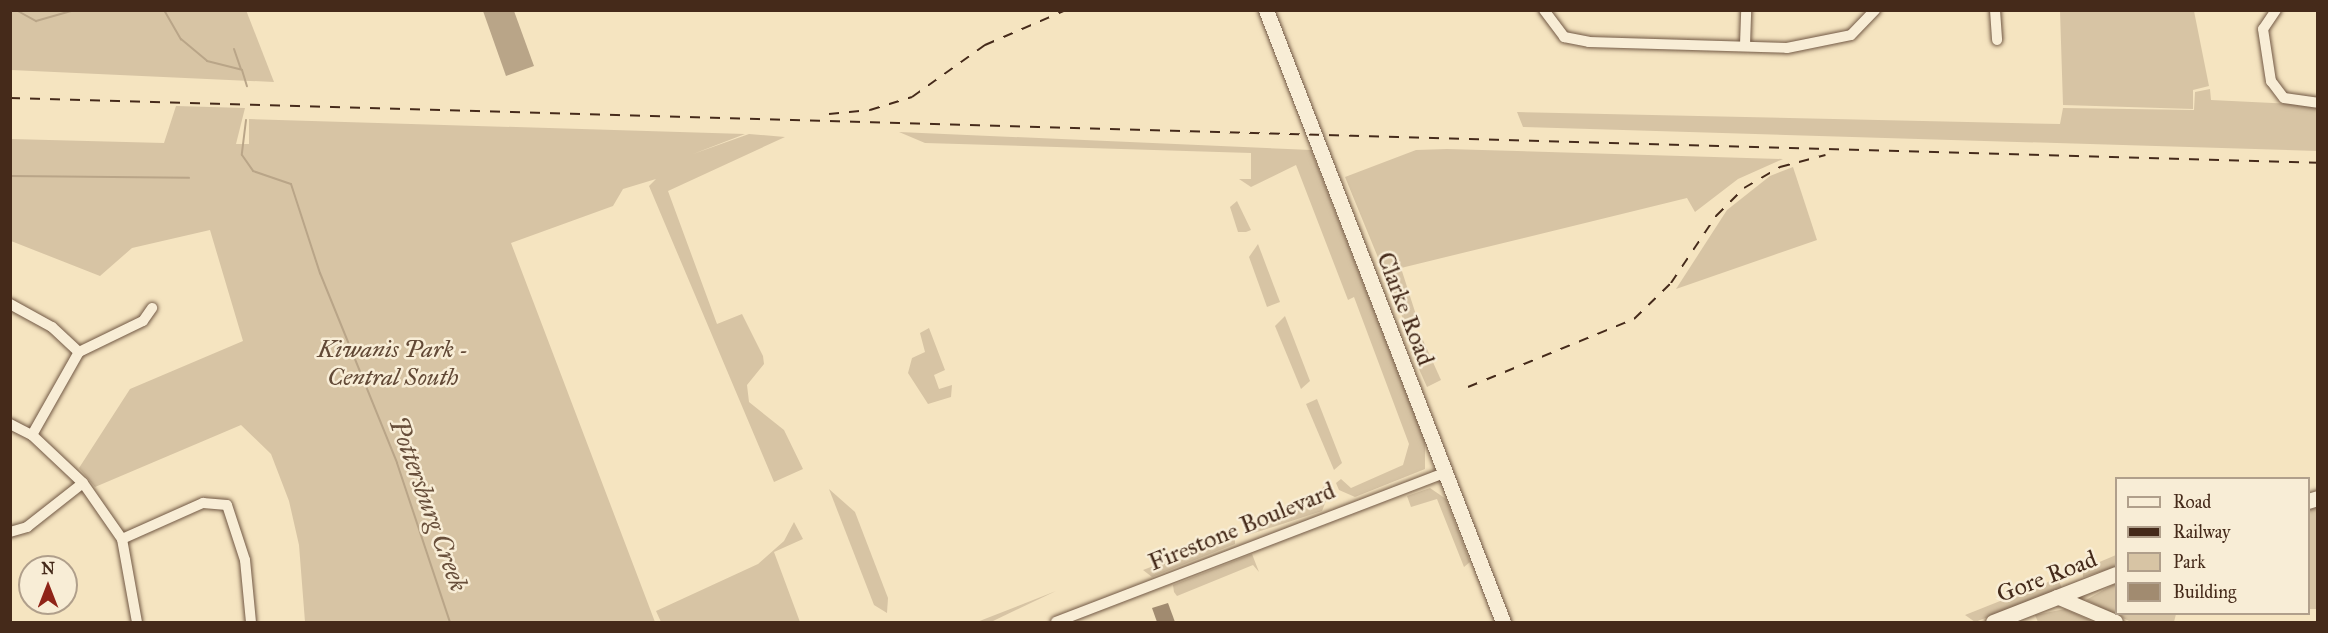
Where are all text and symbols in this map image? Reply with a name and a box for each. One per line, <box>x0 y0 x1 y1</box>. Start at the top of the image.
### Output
street label: Clarke Road <box>1370 248 1440 370</box>
park label: Kiwanis Park - Central South <box>317 336 469 392</box>
water label: Pottersburg Creek <box>382 412 474 596</box>
street label: Firestone Boulevard <box>1145 476 1339 578</box>
legend <box>2115 477 2310 615</box>
text: Road <box>2173 491 2211 513</box>
text: Railway <box>2173 521 2230 543</box>
street label: Gore Road <box>1993 545 2101 609</box>
text: Park <box>2173 551 2206 573</box>
north arrow <box>18 555 78 615</box>
text: N <box>41 559 55 578</box>
text: Building <box>2173 581 2236 603</box>

